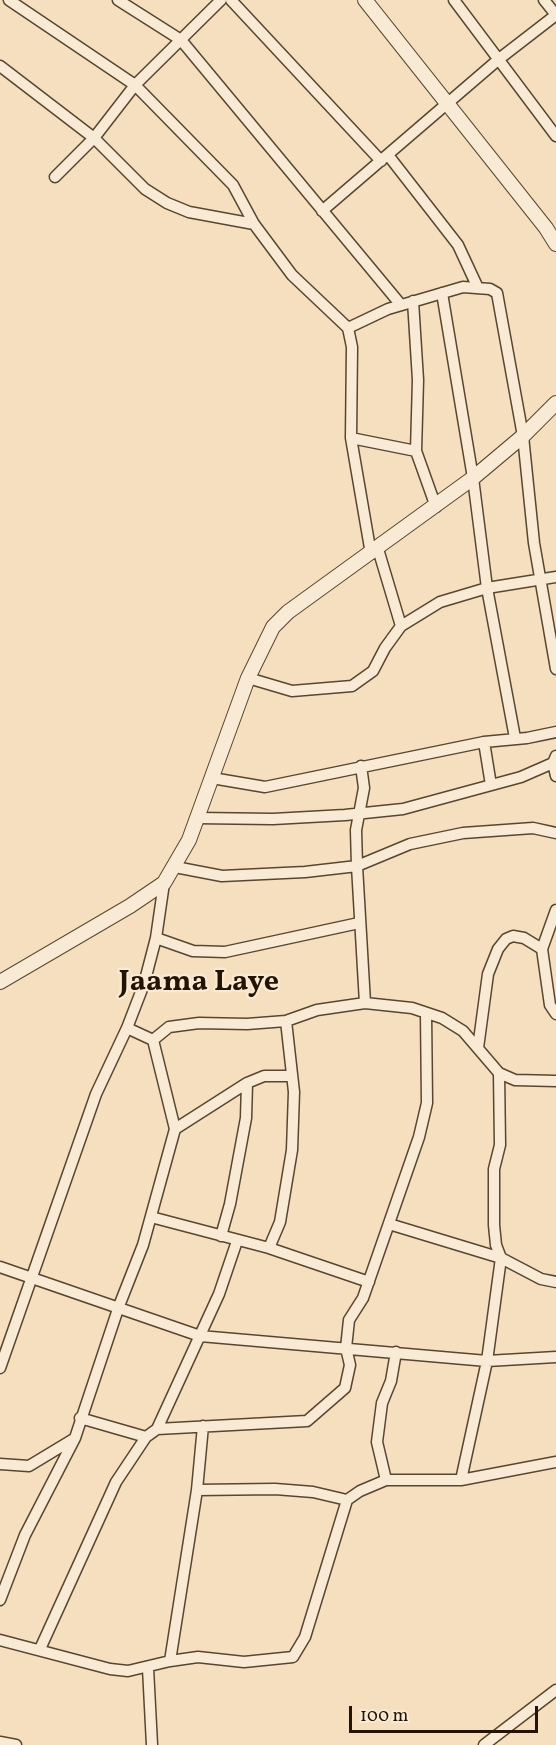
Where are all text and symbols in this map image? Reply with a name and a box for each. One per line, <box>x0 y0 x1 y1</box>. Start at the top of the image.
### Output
district label: Jaama Laye <box>119 966 279 1002</box>
scale bar <box>352 1694 541 1732</box>
text: 100 m <box>360 1704 409 1729</box>

